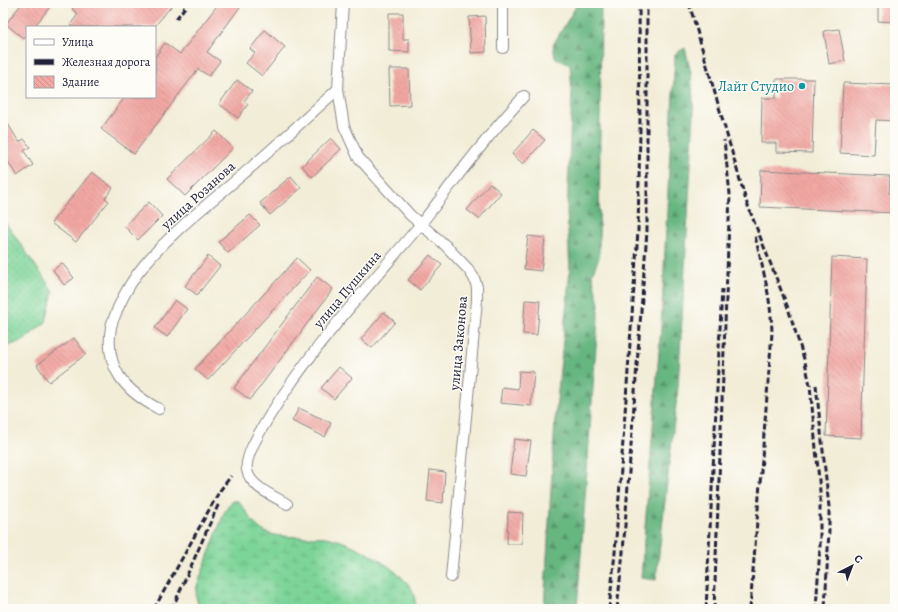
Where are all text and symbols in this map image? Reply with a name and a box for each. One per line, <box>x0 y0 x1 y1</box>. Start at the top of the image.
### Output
legend <box>26 26 156 98</box>
text: Улица <box>62 34 94 50</box>
text: Железная дорога <box>62 54 151 70</box>
text: Здание <box>62 74 99 90</box>
place label: Лайт Студио <box>718 77 794 96</box>
marker: Лайт Студио <box>797 81 807 91</box>
street label: улица Розанова <box>156 157 240 234</box>
street label: улица Пушкина <box>309 246 386 333</box>
street label: улица Законова <box>445 294 472 392</box>
north arrow <box>832 546 872 586</box>
text: С <box>851 551 866 567</box>

